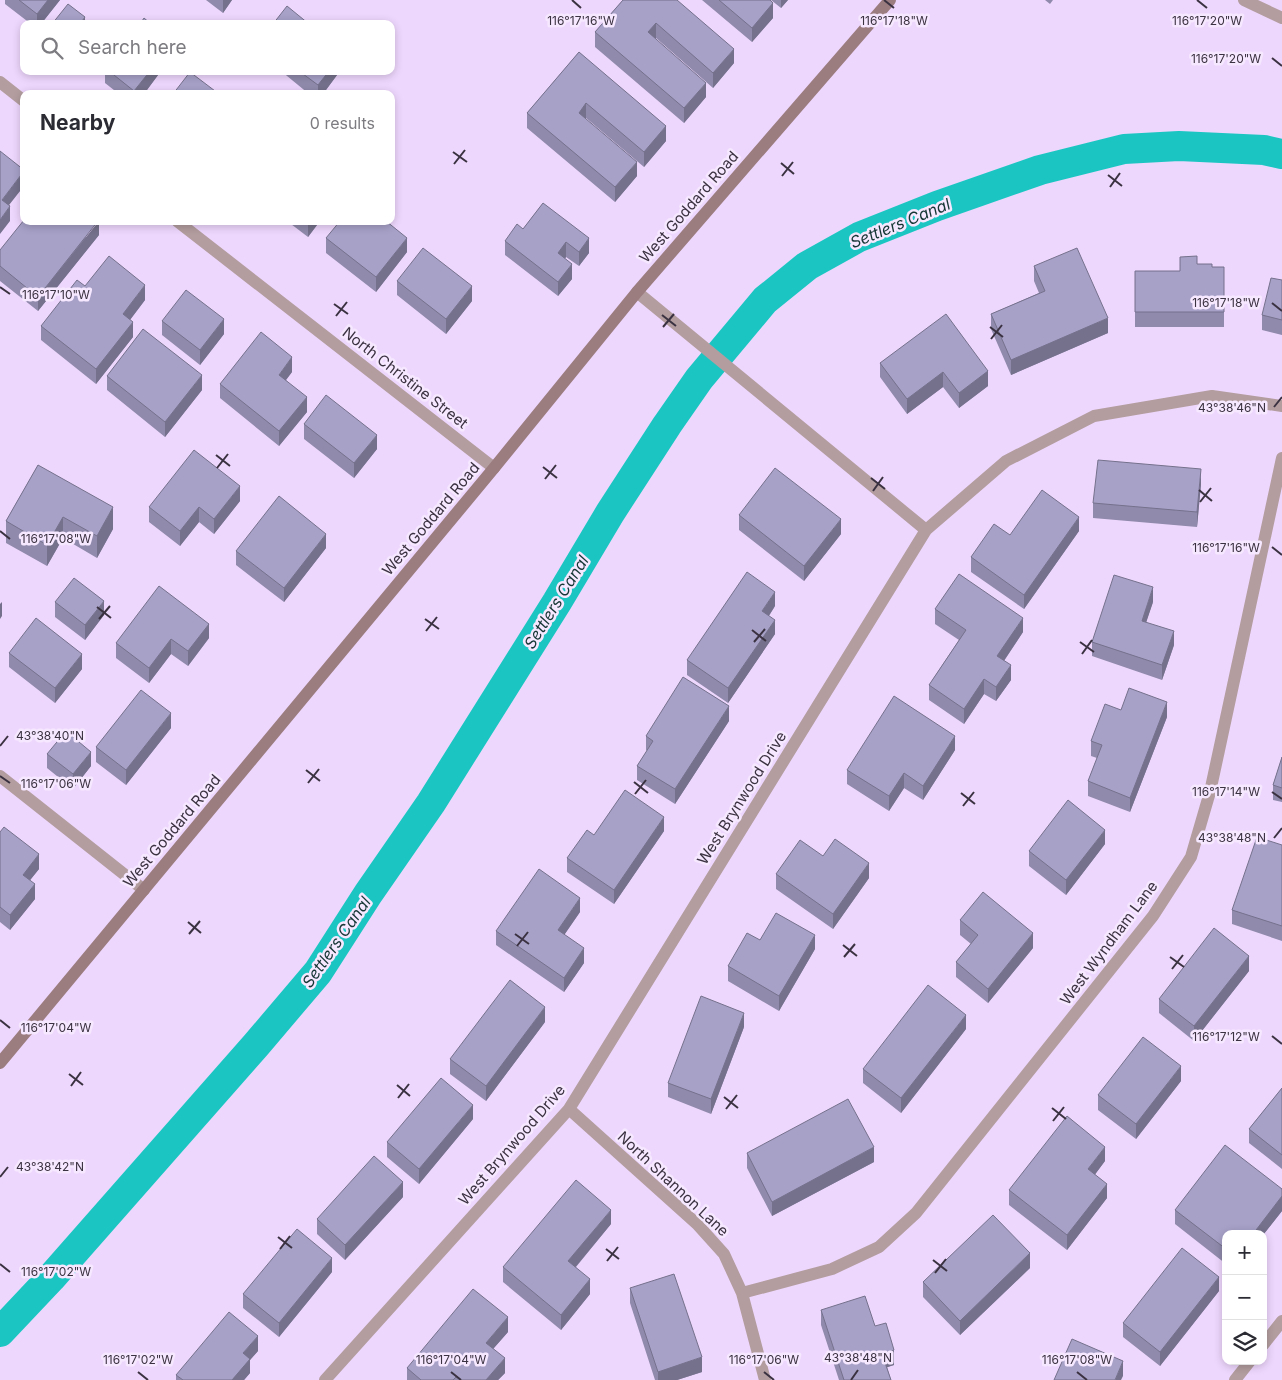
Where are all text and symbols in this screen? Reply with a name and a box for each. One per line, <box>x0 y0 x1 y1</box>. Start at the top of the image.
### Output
text: 116°17'16"W <box>547 13 615 28</box>
text: 116°17'18"W <box>860 13 928 28</box>
text: 116°17'20"W <box>1172 13 1242 28</box>
search box <box>20 20 395 75</box>
icon: search <box>38 34 66 62</box>
text: Search here <box>78 36 187 59</box>
text: 116°17'20"W <box>1191 51 1261 66</box>
text: Nearby <box>40 110 115 135</box>
text: 0 results <box>310 113 375 133</box>
street label: West Goddard Road <box>635 147 742 266</box>
water label: Settlers Canal <box>847 194 953 252</box>
text: 116°17'10"W <box>22 287 90 302</box>
text: 116°17'18"W <box>1192 295 1260 310</box>
street label: North Christine Street <box>339 323 472 433</box>
text: 43°38'46"N <box>1198 400 1266 415</box>
street label: West Goddard Road <box>378 458 483 579</box>
text: 116°17'08"W <box>21 531 91 546</box>
text: 116°17'16"W <box>1192 540 1260 555</box>
water label: Settlers Canal <box>519 552 593 652</box>
text: 43°38'40"N <box>16 728 84 743</box>
street label: West Brynwood Drive <box>693 728 790 868</box>
street label: West Goddard Road <box>119 770 224 891</box>
text: 116°17'06"W <box>21 776 91 791</box>
text: 116°17'14"W <box>1192 784 1260 799</box>
text: 43°38'48"N <box>1198 830 1266 845</box>
street label: West Wyndham Lane <box>1056 877 1161 1008</box>
water label: Settlers Canal <box>297 893 375 991</box>
text: 116°17'04"W <box>21 1020 92 1035</box>
text: 116°17'12"W <box>1192 1029 1260 1044</box>
street label: West Brynwood Drive <box>454 1081 569 1209</box>
street label: North Shannon Lane <box>614 1127 733 1240</box>
text: 43°38'42"N <box>16 1159 84 1174</box>
map controls <box>1222 1230 1267 1365</box>
button: + <box>1222 1230 1267 1275</box>
text: 116°17'02"W <box>21 1264 91 1279</box>
button: − <box>1222 1275 1267 1320</box>
button: layers <box>1222 1320 1267 1365</box>
text: 43°38'48"N <box>824 1350 892 1365</box>
text: 116°17'02"W <box>103 1352 173 1367</box>
text: 116°17'04"W <box>416 1352 487 1367</box>
text: 116°17'06"W <box>729 1352 799 1367</box>
text: 116°17'08"W <box>1042 1352 1112 1367</box>

